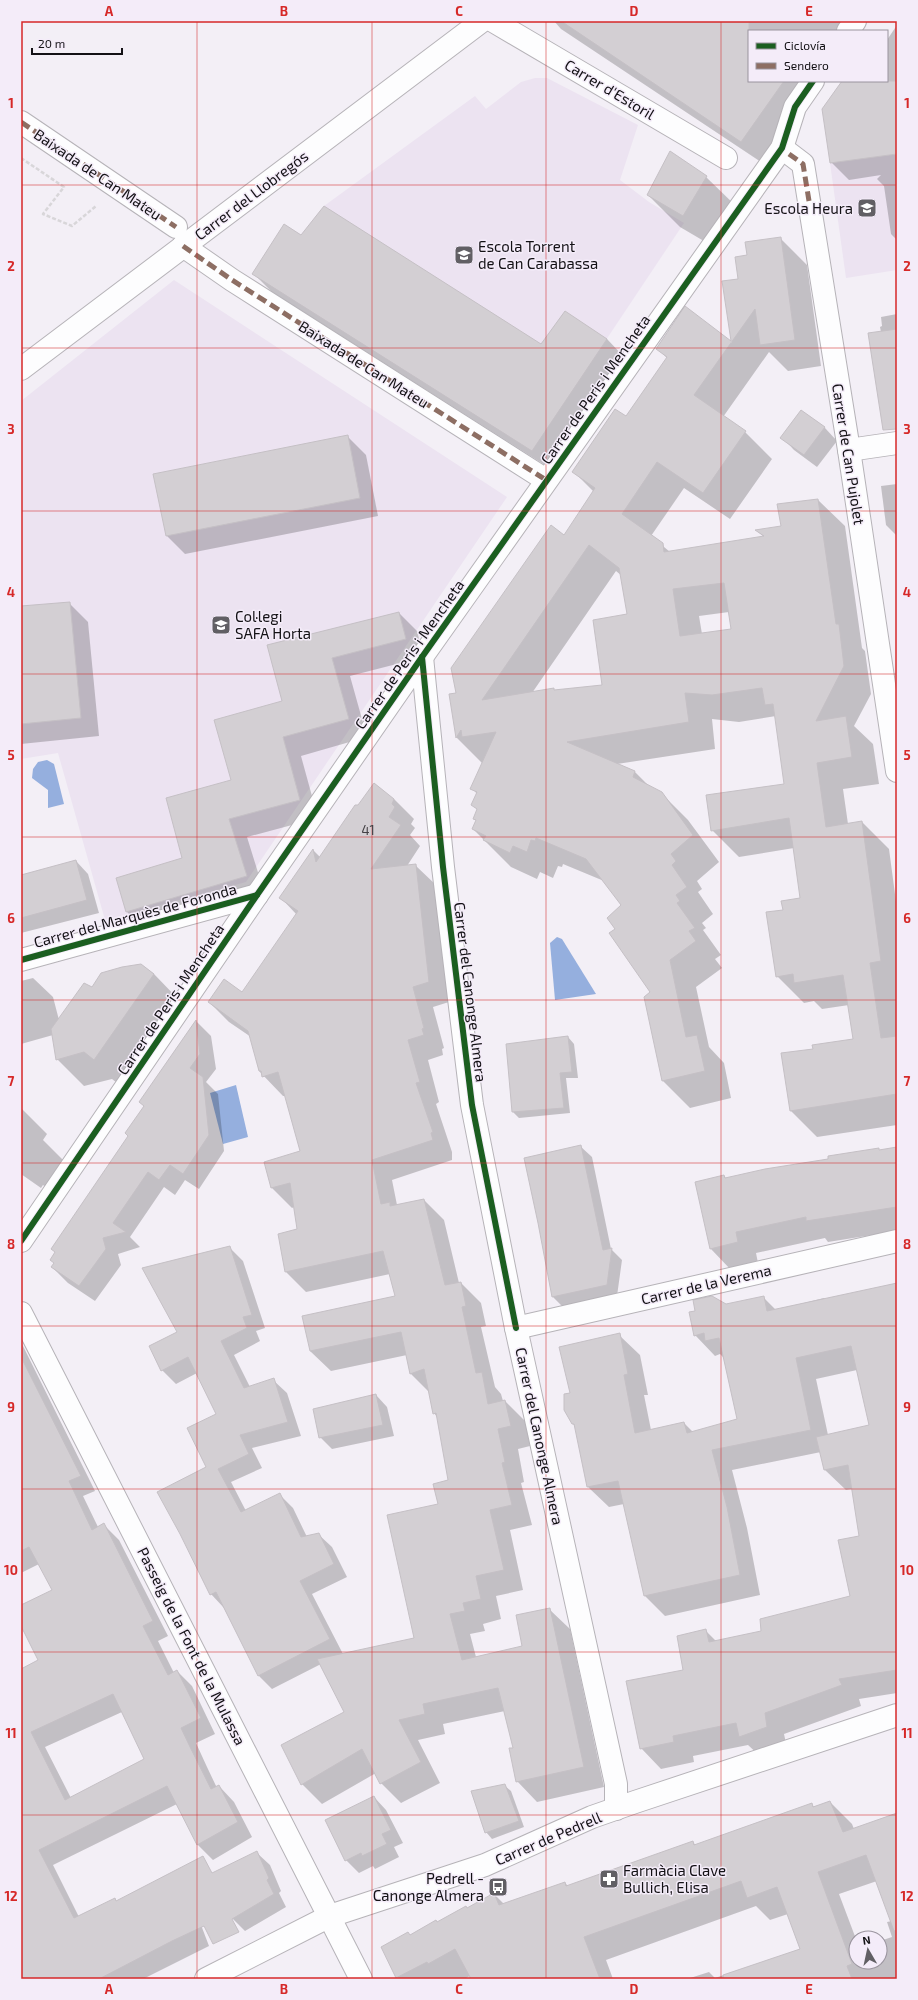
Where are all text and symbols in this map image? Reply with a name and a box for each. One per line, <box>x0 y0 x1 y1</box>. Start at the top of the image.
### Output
text: A <box>105 3 114 19</box>
text: B <box>280 3 288 19</box>
text: C <box>455 3 463 19</box>
text: D <box>630 3 639 19</box>
text: E <box>805 3 813 19</box>
scale bar <box>32 30 122 56</box>
legend <box>748 30 888 82</box>
text: 20 m <box>38 36 65 50</box>
text: Ciclovía <box>784 38 826 52</box>
street label: Carrer d'Estoril <box>562 55 659 123</box>
text: Sendero <box>784 58 829 72</box>
text: 1 <box>8 95 14 111</box>
text: 1 <box>904 95 910 111</box>
street label: Baixada de Can Mateu <box>31 125 165 223</box>
street label: Carrer del Llobregós <box>191 146 311 244</box>
school or university icon: Escola Heura <box>856 197 878 219</box>
place label: Escola Heura <box>764 199 853 217</box>
place label: Escola Torrent de Can Carabassa <box>478 237 598 272</box>
school or university icon: Escola Torrent de Can Carabassa <box>453 244 475 266</box>
text: 2 <box>7 258 15 274</box>
text: 2 <box>903 258 911 274</box>
street label: Carrer de Peris i Mencheta <box>536 311 654 467</box>
street label: Baixada de Can Mateu <box>296 317 432 411</box>
street label: Carrer de Can Pujolet <box>828 382 869 526</box>
text: 3 <box>7 421 15 437</box>
text: 3 <box>903 421 911 437</box>
street label: Carrer de Peris i Mencheta <box>350 576 468 732</box>
text: 4 <box>7 584 15 600</box>
text: 4 <box>903 584 911 600</box>
place label: Col·legi SAFA Horta <box>235 607 311 642</box>
school or university icon: Col·legi SAFA Horta <box>210 614 232 636</box>
text: 5 <box>7 747 15 763</box>
text: 5 <box>903 747 911 763</box>
house number: 41 <box>361 822 375 838</box>
street label: Carrer del Marquès de Foronda <box>32 879 238 951</box>
street label: Carrer del Canonge Almera <box>451 901 491 1083</box>
text: 6 <box>7 910 15 926</box>
text: 6 <box>903 910 911 926</box>
street label: Carrer de Peris i Mencheta <box>113 920 227 1078</box>
text: 7 <box>8 1073 15 1089</box>
text: 7 <box>904 1073 911 1089</box>
text: 8 <box>7 1236 15 1252</box>
text: 8 <box>903 1236 911 1252</box>
street label: Carrer de la Verema <box>639 1260 773 1308</box>
street label: Carrer del Canonge Almera <box>512 1346 568 1526</box>
text: 9 <box>7 1399 15 1415</box>
text: 9 <box>903 1399 911 1415</box>
street label: Passeig de la Font de la Mulassa <box>134 1544 250 1748</box>
text: 10 <box>4 1562 18 1578</box>
text: 10 <box>900 1562 914 1578</box>
text: 11 <box>5 1725 17 1741</box>
text: 11 <box>901 1725 913 1741</box>
street label: Carrer de Pedrell <box>492 1807 604 1869</box>
place label: Farmàcia Clave Bullich, Elisa <box>623 1861 726 1896</box>
pharmacy icon: Farmàcia Clave Bullich, Elisa <box>598 1868 620 1890</box>
place label: Pedrell - Canonge Almera <box>373 1869 484 1904</box>
bus stop icon: Pedrell - Canonge Almera <box>487 1876 509 1898</box>
text: 12 <box>4 1888 18 1904</box>
text: 12 <box>900 1888 914 1904</box>
north arrow <box>848 1930 888 1970</box>
text: N <box>861 1933 871 1947</box>
text: A <box>105 1981 114 1997</box>
text: B <box>280 1981 288 1997</box>
text: C <box>455 1981 463 1997</box>
text: D <box>630 1981 639 1997</box>
text: E <box>805 1981 813 1997</box>

